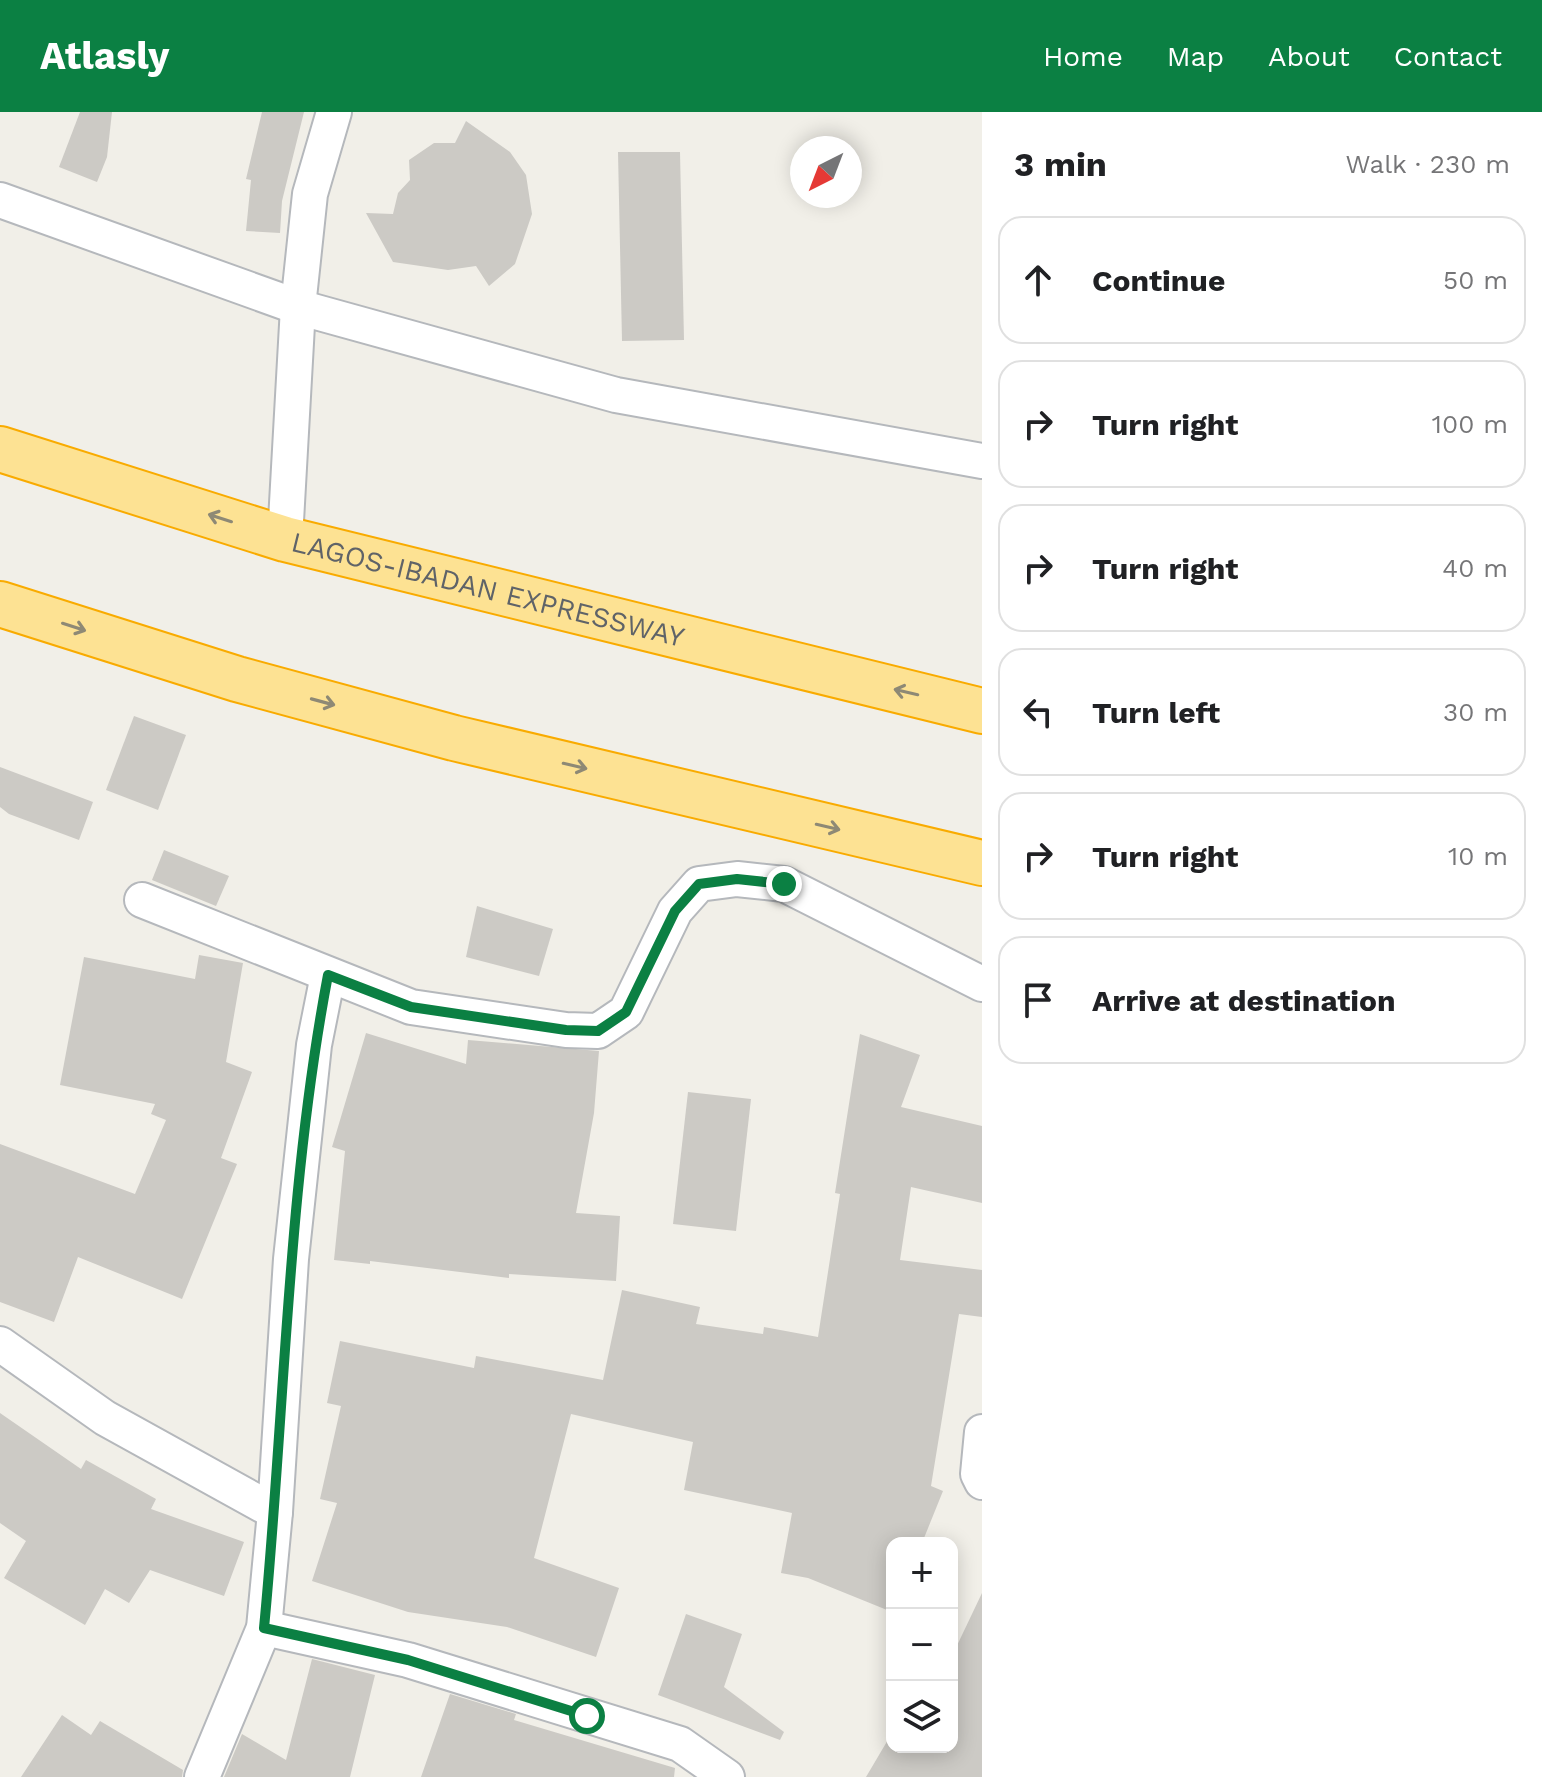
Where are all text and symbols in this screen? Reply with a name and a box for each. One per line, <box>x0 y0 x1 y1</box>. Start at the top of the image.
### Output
text: Atlasly <box>40 34 170 78</box>
text: Home <box>1043 40 1123 73</box>
text: Map <box>1167 40 1224 73</box>
text: About <box>1268 40 1350 73</box>
text: Contact <box>1394 40 1502 73</box>
north arrow <box>790 136 862 208</box>
text: 3 min <box>1014 144 1107 184</box>
text: Walk · 230 m <box>1345 149 1510 179</box>
icon: ahead <box>1016 258 1060 302</box>
text: Continue <box>1092 263 1225 298</box>
text: 50 m <box>1443 265 1508 295</box>
icon: right <box>1016 402 1060 446</box>
text: Turn right <box>1092 407 1238 442</box>
text: 100 m <box>1432 409 1508 439</box>
one-way arrow <box>208 510 233 524</box>
street label: LAGOS-IBADAN EXPRESSWAY <box>288 525 688 653</box>
icon: right <box>1016 546 1060 590</box>
text: Turn right <box>1092 551 1238 586</box>
text: 40 m <box>1442 553 1508 583</box>
one-way arrow <box>62 621 87 636</box>
one-way arrow <box>894 684 920 699</box>
icon: left <box>1016 690 1060 734</box>
text: Turn left <box>1092 695 1220 730</box>
one-way arrow <box>310 696 336 711</box>
text: 30 m <box>1443 697 1508 727</box>
one-way arrow <box>562 760 588 775</box>
one-way arrow <box>815 820 841 835</box>
icon: right <box>1016 834 1060 878</box>
text: Turn right <box>1092 839 1238 874</box>
text: 10 m <box>1448 841 1508 871</box>
route end <box>766 866 802 902</box>
icon: arrive <box>1016 978 1060 1022</box>
text: Arrive at destination <box>1092 983 1396 1018</box>
map controls <box>886 1537 958 1753</box>
button: + <box>886 1537 958 1609</box>
button: − <box>886 1609 958 1681</box>
button: layers <box>886 1681 958 1753</box>
route start <box>569 1698 605 1734</box>

